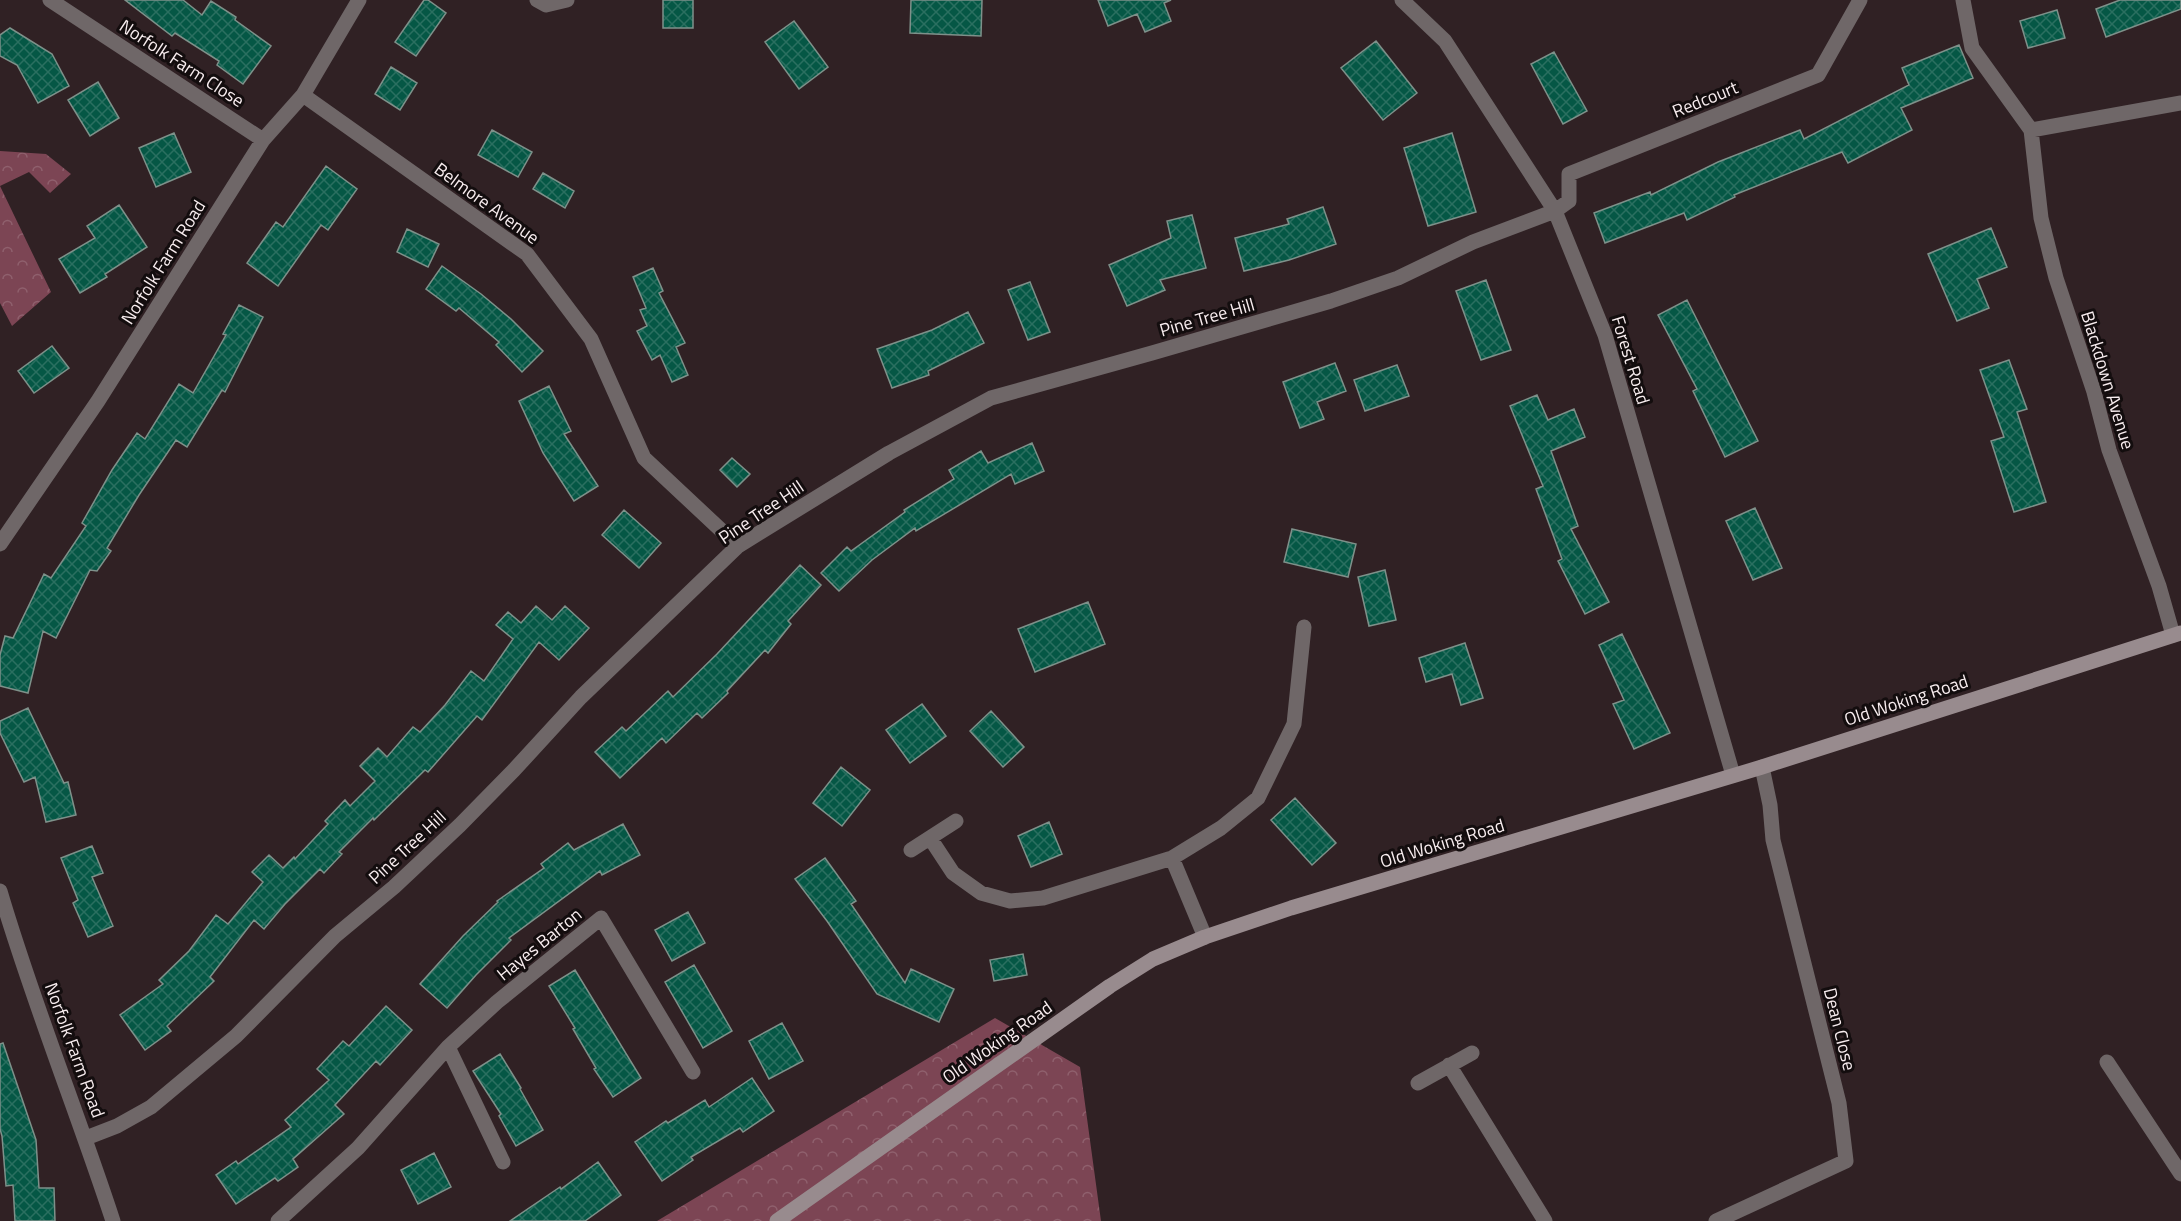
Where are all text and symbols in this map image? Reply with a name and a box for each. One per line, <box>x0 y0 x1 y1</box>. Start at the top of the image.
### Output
street label: Norfolk Farm Close <box>114 12 250 114</box>
street label: Redcourt <box>1668 73 1743 124</box>
street label: Belmore Avenue <box>429 156 545 250</box>
street label: Norfolk Farm Road <box>114 195 212 329</box>
street label: Pine Tree Hill <box>1156 291 1258 343</box>
street label: Blackdown Avenue <box>2074 308 2142 452</box>
street label: Forest Road <box>1605 312 1657 408</box>
street label: Pine Tree Hill <box>713 473 809 551</box>
street label: Old Woking Road <box>1840 667 1972 733</box>
street label: Pine Tree Hill <box>362 804 452 890</box>
street label: Old Woking Road <box>1376 811 1508 875</box>
street label: Hayes Barton <box>491 901 587 987</box>
street label: Norfolk Farm Road <box>38 979 112 1121</box>
street label: Dean Close <box>1817 985 1863 1073</box>
street label: Old Woking Road <box>936 994 1058 1090</box>

